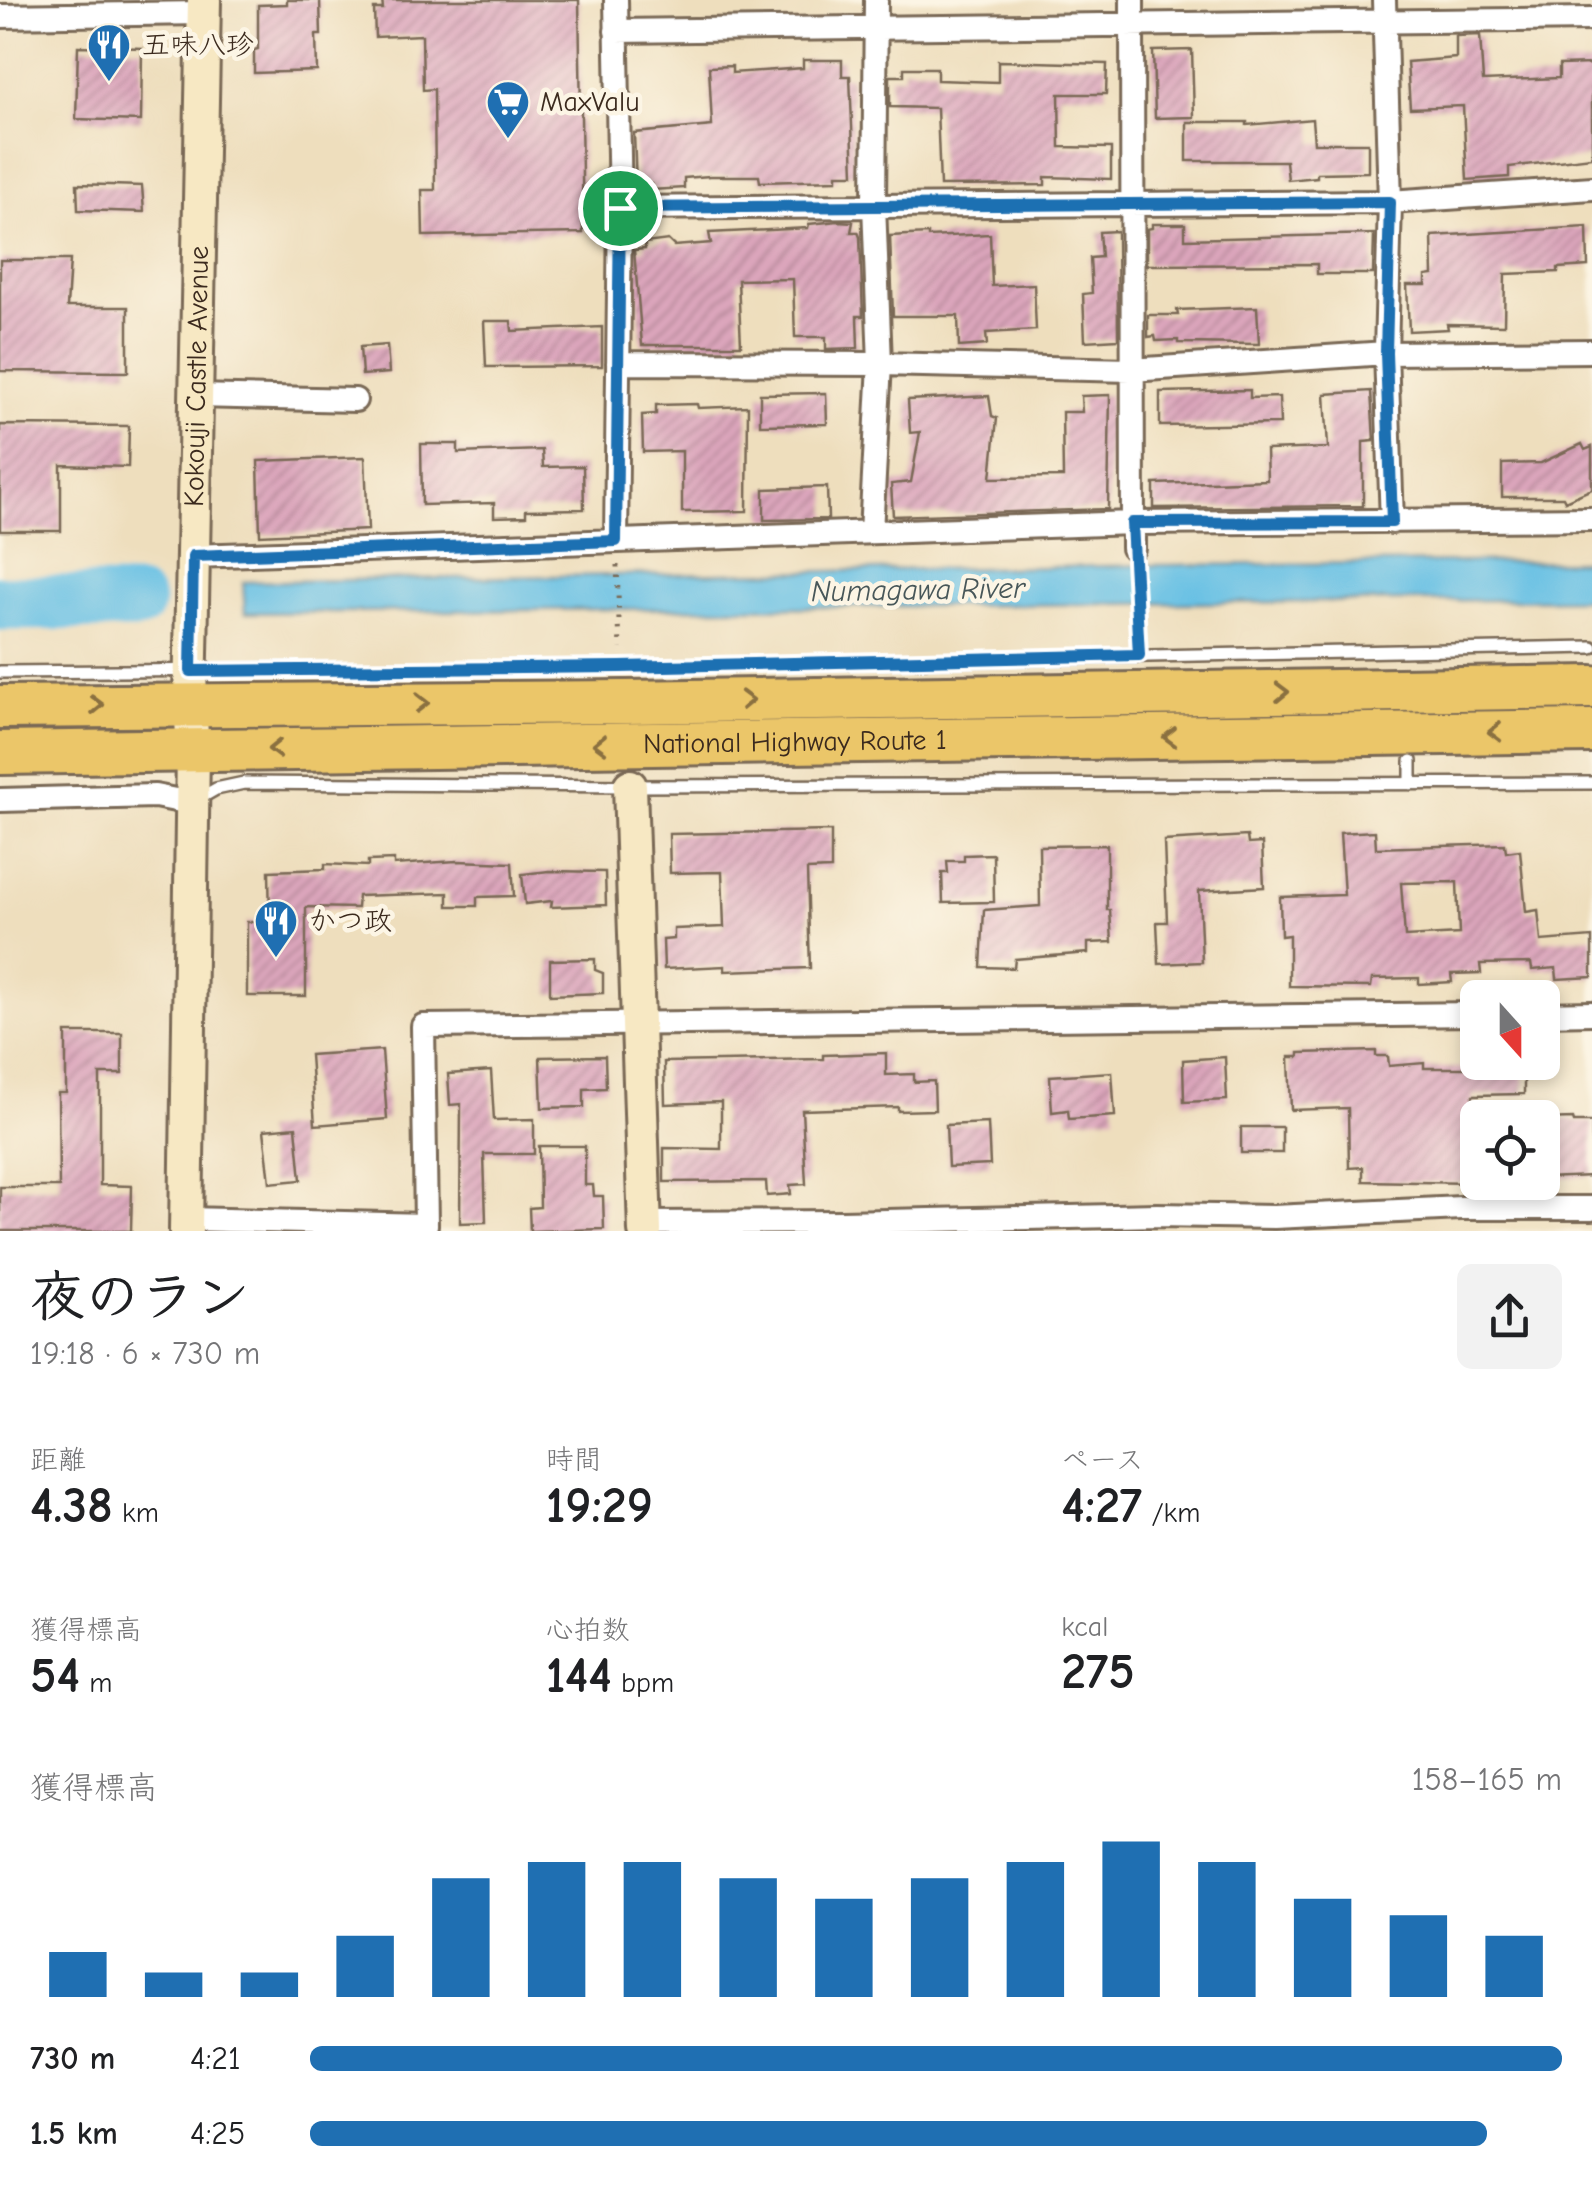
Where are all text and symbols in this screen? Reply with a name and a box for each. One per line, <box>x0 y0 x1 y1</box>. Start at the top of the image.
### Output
restaurant icon: 五味八珍 <box>86 22 132 83</box>
place label: 五味八珍 <box>142 29 254 61</box>
supermarket icon: MaxValu <box>485 79 531 140</box>
place label: MaxValu <box>540 86 639 118</box>
pin <box>578 166 663 251</box>
icon: arrive <box>593 181 648 236</box>
street label: Kokouji Castle Avenue <box>178 245 215 507</box>
water label: Numagawa River <box>811 571 1026 609</box>
one-way arrow <box>1275 681 1291 702</box>
one-way arrow <box>740 689 756 711</box>
one-way arrow <box>416 692 431 714</box>
one-way arrow <box>90 695 106 716</box>
one-way arrow <box>1486 721 1502 743</box>
street label: National Highway Route 1 <box>643 724 947 760</box>
one-way arrow <box>1161 726 1176 748</box>
one-way arrow <box>591 733 606 755</box>
one-way arrow <box>266 739 282 760</box>
restaurant icon: かつ政 <box>253 898 299 959</box>
place label: かつ政 <box>308 905 392 937</box>
north arrow <box>1460 980 1560 1080</box>
map controls <box>1460 980 1560 1200</box>
button: locate <box>1460 1100 1560 1200</box>
button: share <box>1457 1264 1562 1369</box>
text: 夜のラン <box>30 1265 250 1329</box>
text: 19:18 · 6 × 730 m <box>30 1335 260 1372</box>
text: 距離 <box>30 1444 86 1476</box>
text: 時間 <box>546 1444 602 1476</box>
text: ペース <box>1061 1444 1144 1476</box>
text: 4.38 <box>30 1477 113 1535</box>
text: 19:29 <box>546 1477 653 1535</box>
text: 4:27 <box>1061 1477 1142 1535</box>
text: km <box>113 1497 159 1529</box>
text: /km <box>1142 1497 1200 1529</box>
text: kcal <box>1061 1611 1108 1643</box>
text: 獲得標高 <box>30 1614 142 1646</box>
text: 心拍数 <box>546 1614 630 1646</box>
text: 275 <box>1061 1643 1135 1701</box>
text: 54 <box>30 1647 80 1705</box>
text: 144 <box>546 1647 612 1705</box>
text: m <box>80 1667 113 1699</box>
text: bpm <box>612 1667 674 1699</box>
text: 158–165 m <box>1412 1761 1562 1798</box>
text: 獲得標高 <box>30 1769 158 1806</box>
text: 730 m <box>30 2040 115 2077</box>
text: 4:21 <box>190 2040 241 2077</box>
text: 1.5 km <box>30 2115 118 2152</box>
text: 4:25 <box>190 2115 245 2152</box>

